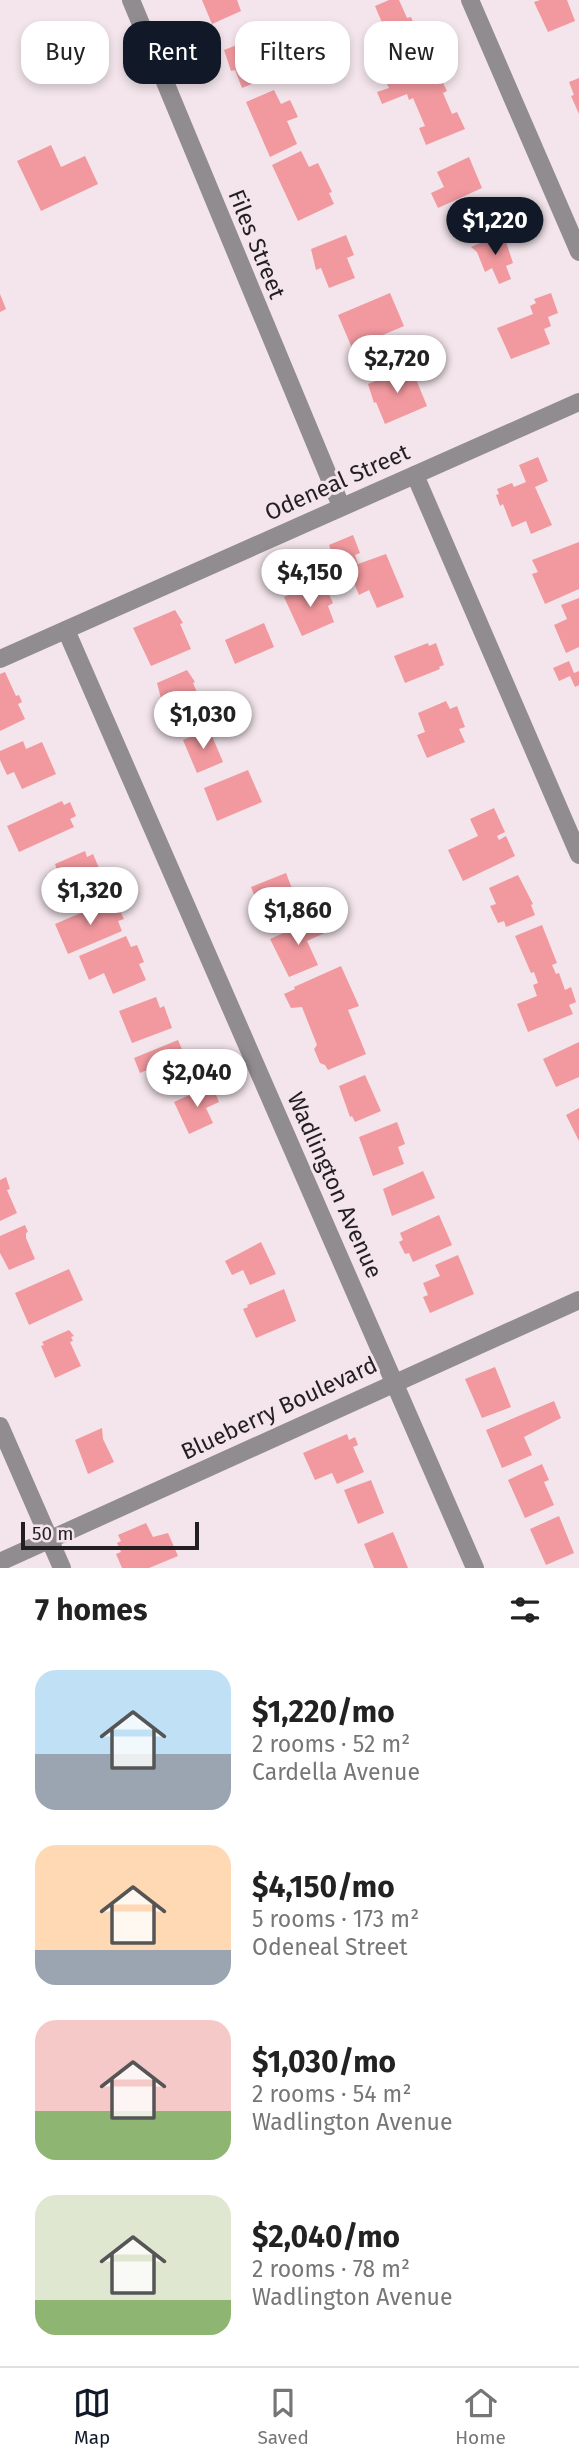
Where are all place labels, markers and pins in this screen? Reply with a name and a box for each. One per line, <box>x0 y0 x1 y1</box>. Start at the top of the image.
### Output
pin: $1,220 <box>438 198 552 257</box>
pin: $2,720 <box>340 336 454 395</box>
pin: $4,150 <box>253 550 367 609</box>
pin: $1,030 <box>146 692 260 751</box>
pin: $1,320 <box>33 867 147 927</box>
pin: $1,860 <box>241 888 355 947</box>
pin: $2,040 <box>140 1050 254 1109</box>

